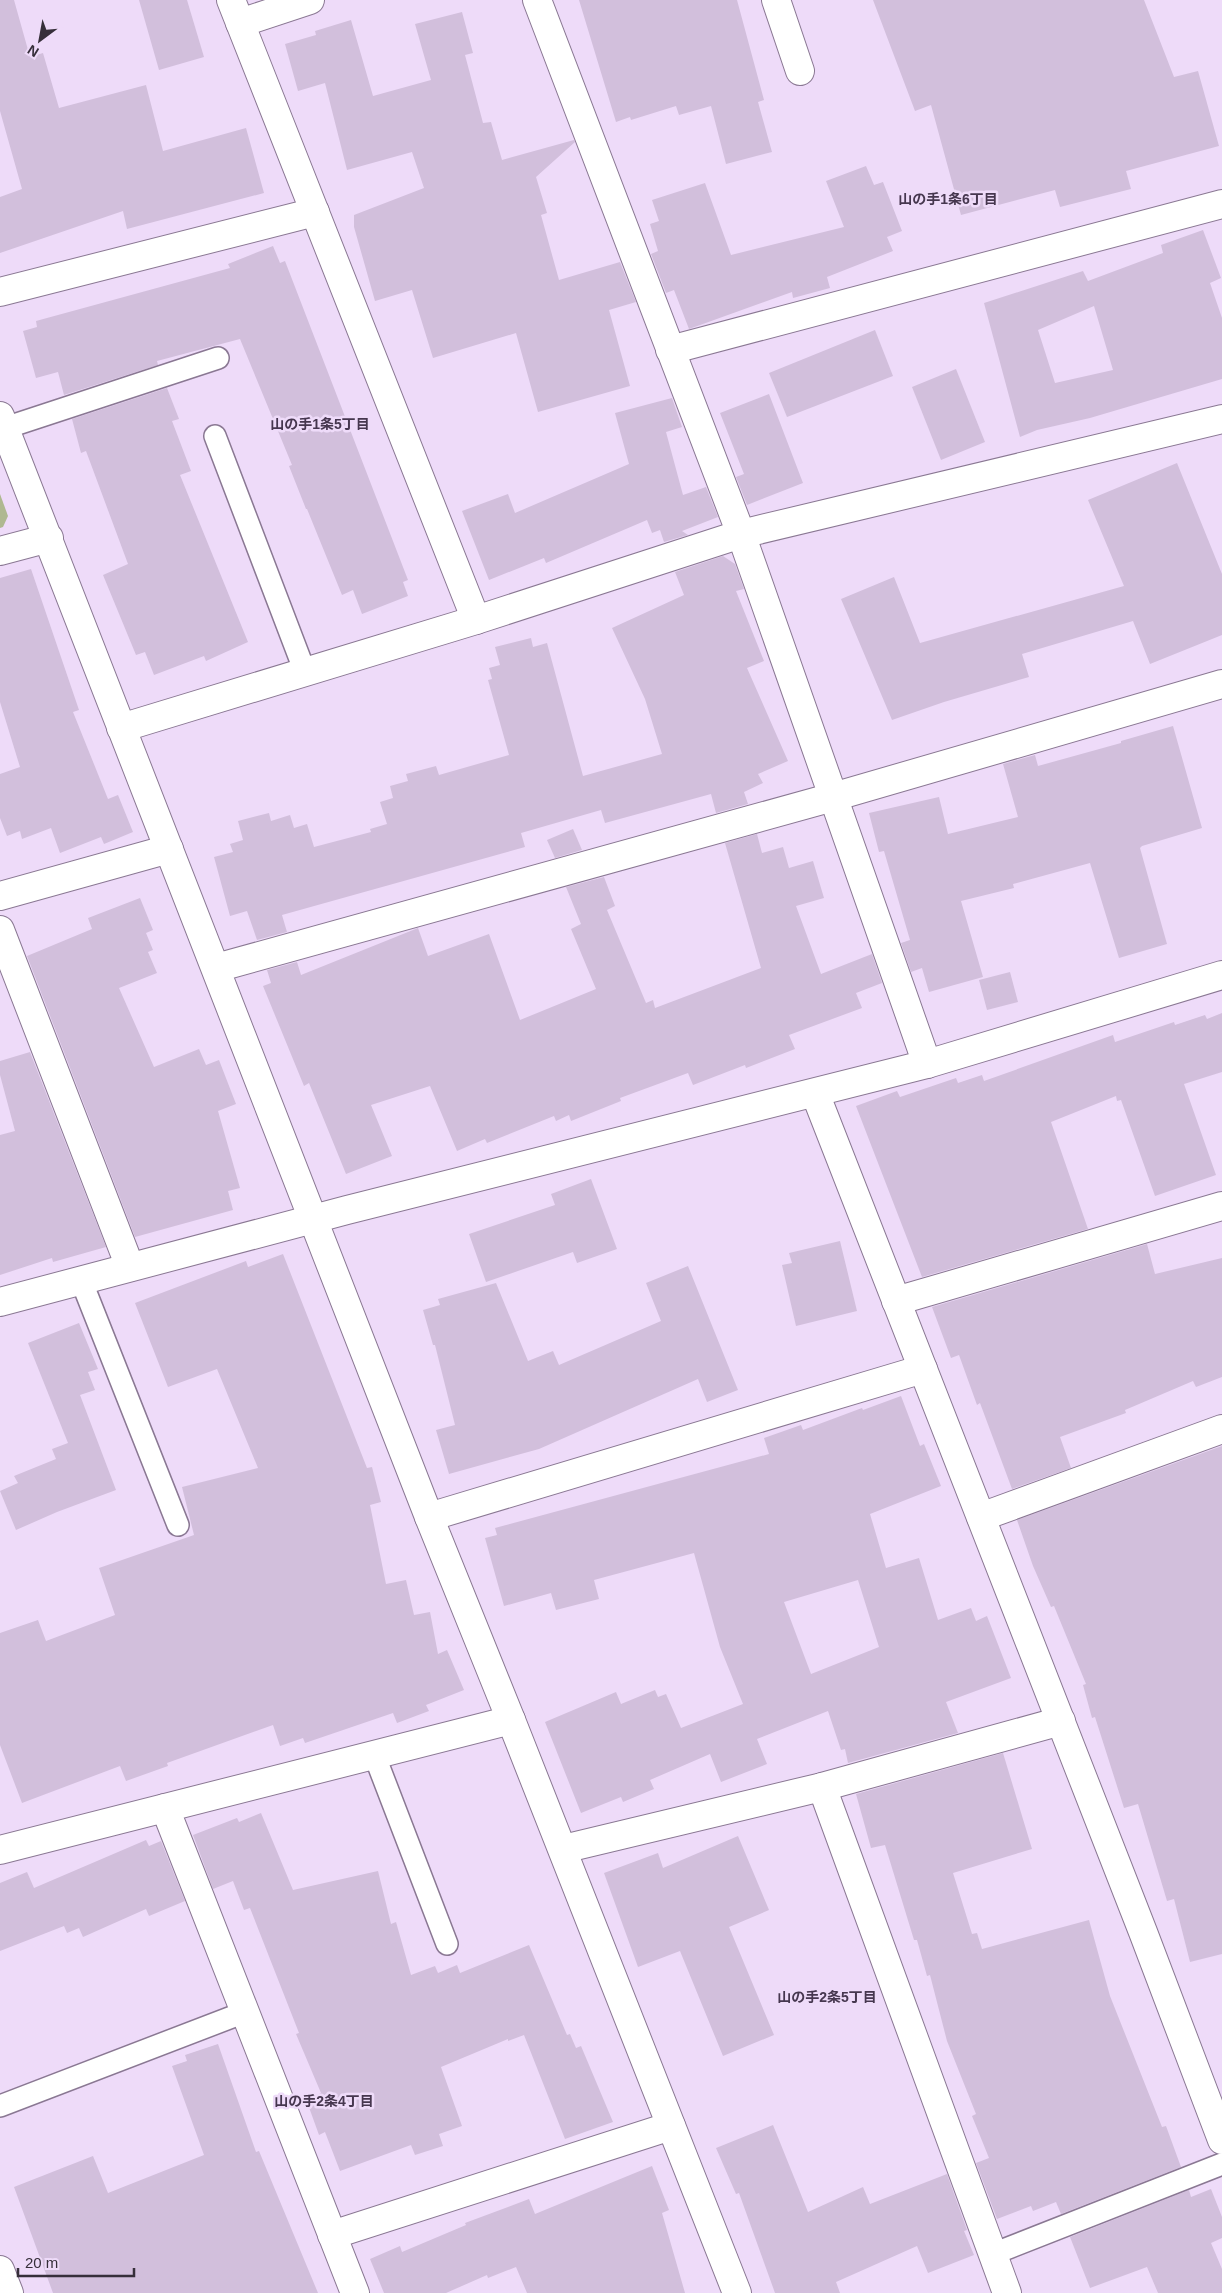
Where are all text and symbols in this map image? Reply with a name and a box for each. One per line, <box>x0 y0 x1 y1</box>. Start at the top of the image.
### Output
north arrow <box>15 15 65 65</box>
text: N <box>25 42 42 60</box>
district label: 山の手1条6丁目 <box>898 191 998 207</box>
district label: 山の手1条5丁目 <box>270 416 370 432</box>
district label: 山の手2条5丁目 <box>777 1989 877 2005</box>
district label: 山の手2条4丁目 <box>274 2093 374 2109</box>
scale bar <box>18 2246 134 2278</box>
text: 20 m <box>25 2254 58 2271</box>

